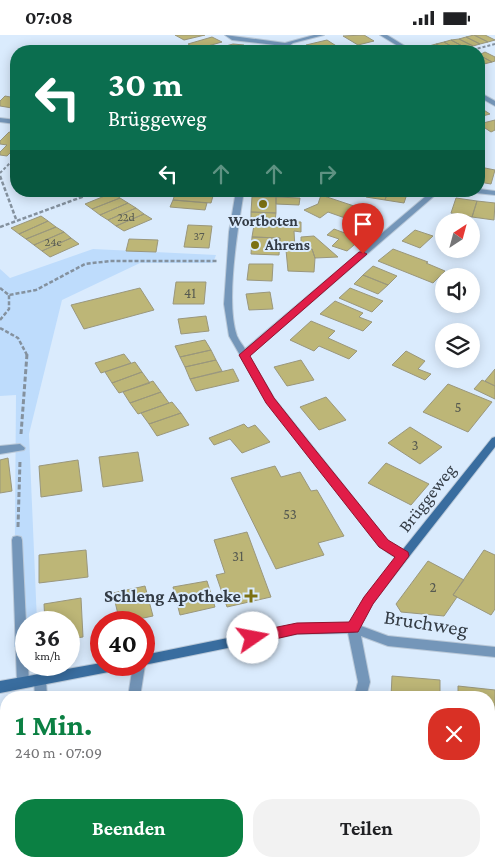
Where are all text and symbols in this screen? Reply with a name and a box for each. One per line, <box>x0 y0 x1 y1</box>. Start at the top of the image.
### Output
text: 07:08 <box>25 7 73 28</box>
icon: left <box>25 65 90 130</box>
text: 30 m <box>108 65 183 104</box>
text: Brüggeweg <box>108 106 207 131</box>
icon: left <box>154 160 182 188</box>
icon: ahead <box>207 160 235 188</box>
icon: ahead <box>260 160 288 188</box>
icon: right <box>313 160 341 188</box>
marker: Wortboten <box>257 198 269 210</box>
pin <box>342 203 384 254</box>
house number: 22d <box>117 210 136 224</box>
icon: arrive <box>349 210 377 238</box>
place label: Wortboten <box>227 213 298 229</box>
north arrow <box>435 213 480 257</box>
map controls <box>435 213 480 368</box>
house number: 37 <box>193 229 205 243</box>
house number: 24c <box>45 235 61 249</box>
place label: Ahrens <box>264 237 310 253</box>
marker: Ahrens <box>249 239 261 251</box>
button: sound <box>435 268 480 313</box>
house number: 41 <box>184 285 196 301</box>
button: layers <box>435 323 480 368</box>
house number: 5 <box>454 399 462 415</box>
house number: 3 <box>411 437 419 453</box>
street label: Brüggeweg <box>394 460 460 536</box>
house number: 53 <box>283 506 297 522</box>
house number: 31 <box>232 548 244 564</box>
house number: 2 <box>429 579 437 595</box>
place label: Schleng Apotheke <box>104 586 241 606</box>
marker: Schleng Apotheke <box>245 590 257 602</box>
street label: Bruchweg <box>382 605 470 641</box>
speed limit sign: 40 <box>90 611 155 676</box>
position arrow <box>226 611 278 663</box>
text: 36 <box>35 624 60 651</box>
text: km/h <box>35 649 60 663</box>
text: 1 Min. <box>15 708 92 741</box>
button: close <box>428 708 480 760</box>
text: 240 m · 07:09 <box>15 744 102 761</box>
button: Beenden <box>15 799 243 857</box>
button: Teilen <box>253 799 480 857</box>

